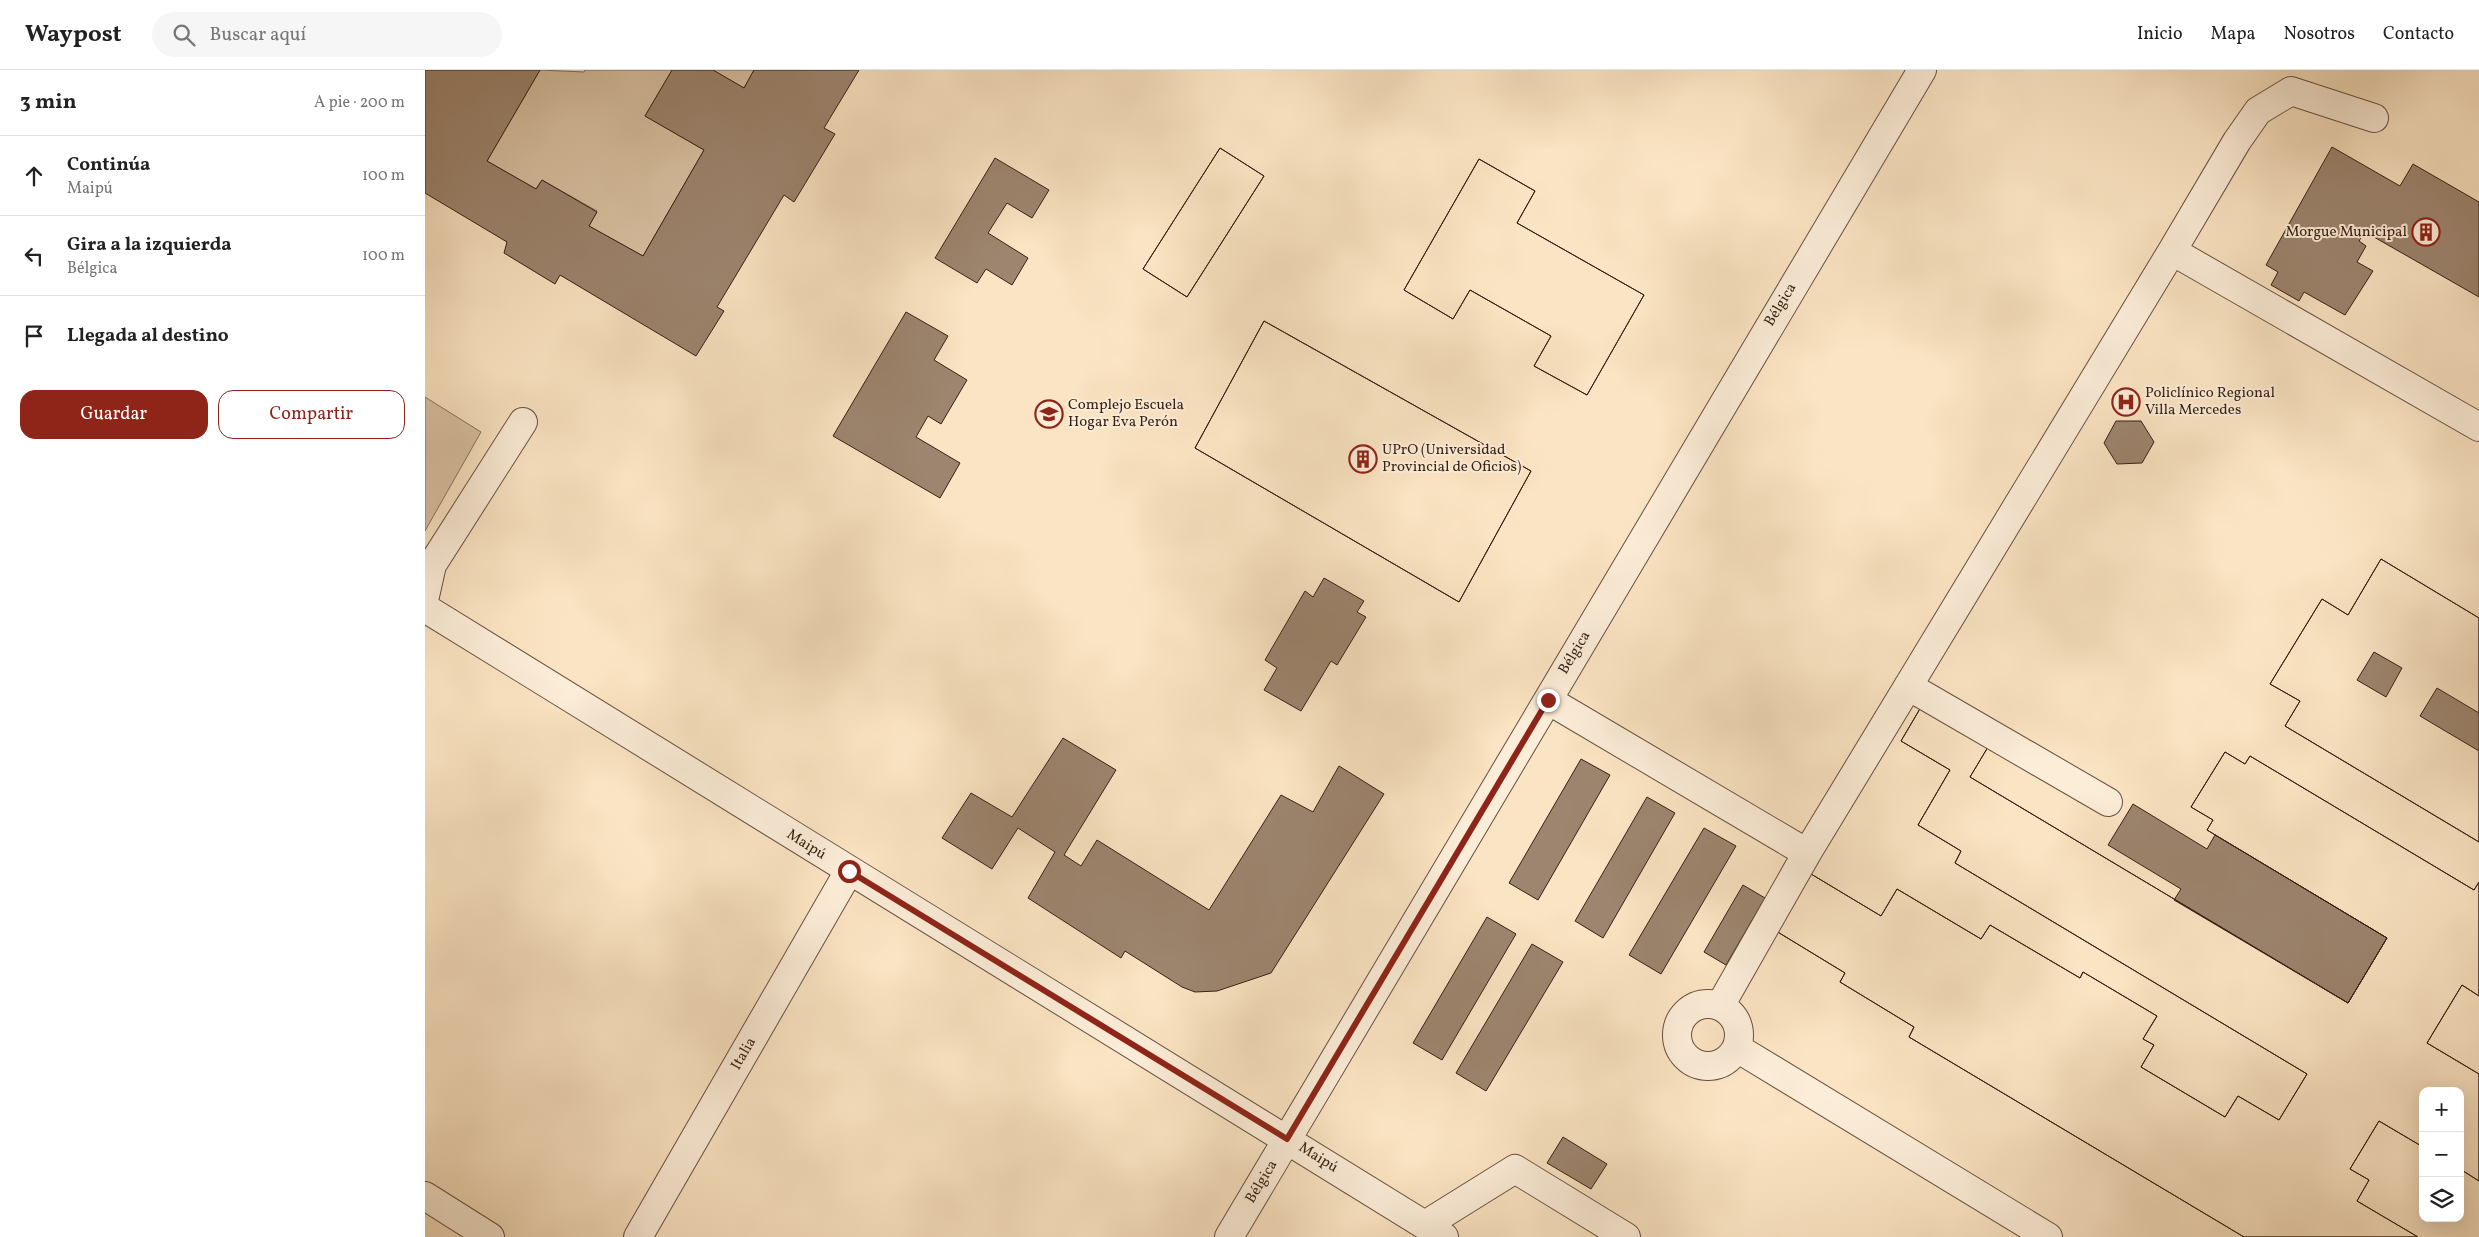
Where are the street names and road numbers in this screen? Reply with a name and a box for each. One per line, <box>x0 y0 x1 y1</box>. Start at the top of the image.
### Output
street label: Bélgica <box>1760 279 1802 331</box>
street label: Bélgica <box>1554 627 1596 679</box>
street label: Maipú <box>782 825 830 865</box>
street label: Italia <box>726 1034 762 1074</box>
street label: Maipú <box>1294 1138 1342 1178</box>
street label: Bélgica <box>1241 1156 1283 1208</box>

